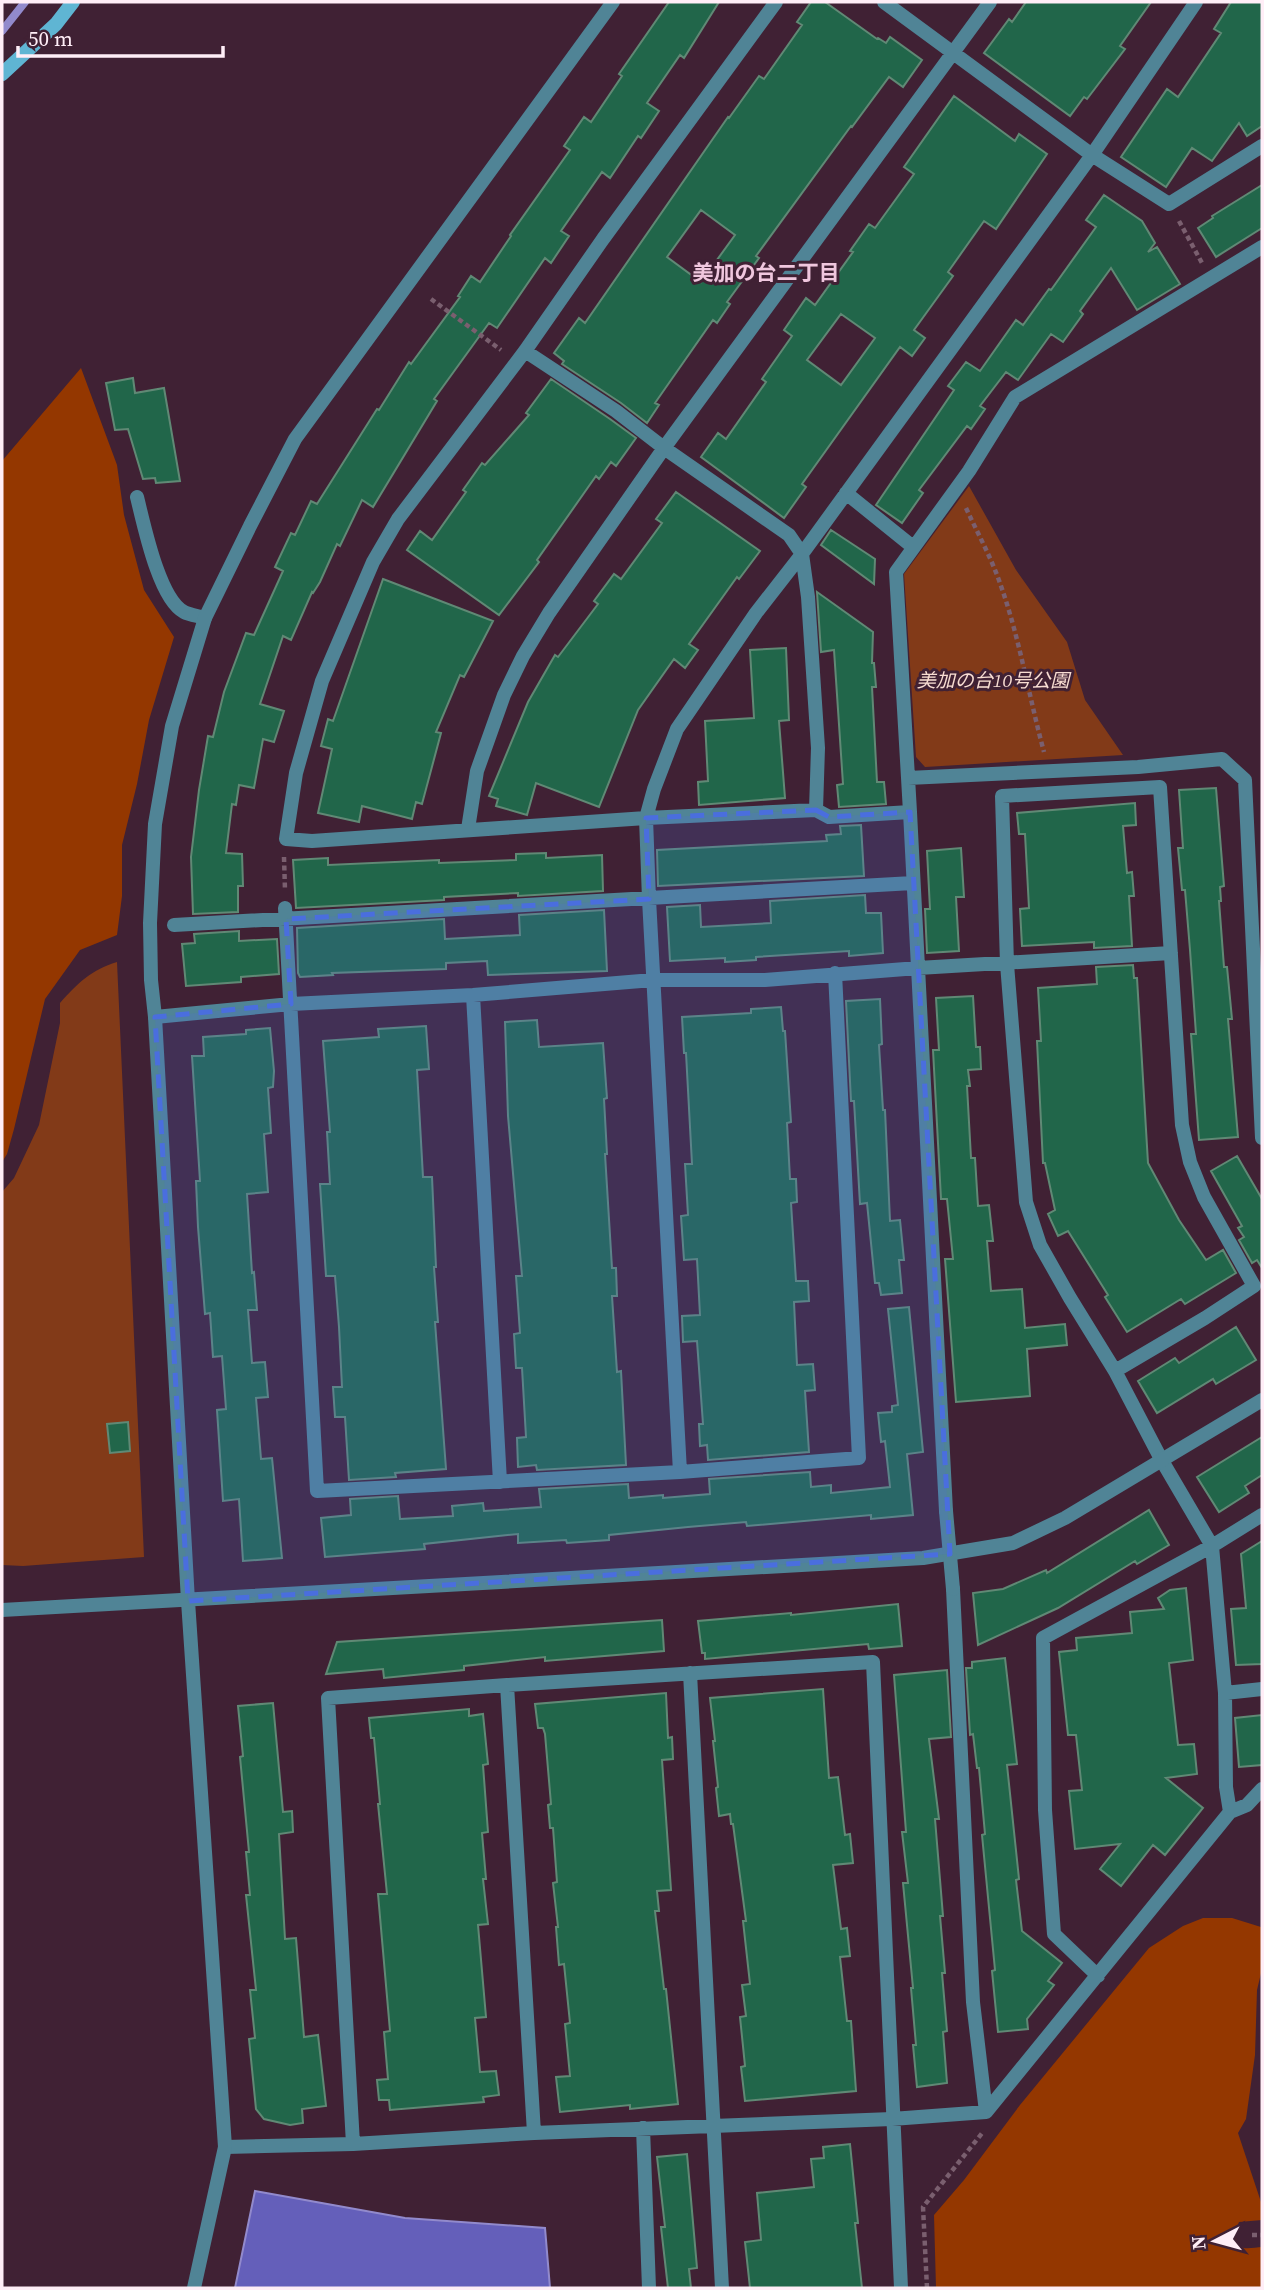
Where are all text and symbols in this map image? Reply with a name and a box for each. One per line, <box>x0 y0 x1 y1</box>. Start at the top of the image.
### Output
scale bar <box>18 14 222 58</box>
text: 50 m <box>28 24 73 53</box>
district label: 美加の台二丁目 <box>693 258 840 287</box>
park label: 美加の台10号公園 <box>917 667 1072 693</box>
north arrow <box>1180 2206 1250 2276</box>
text: N <box>1184 2234 1212 2251</box>

